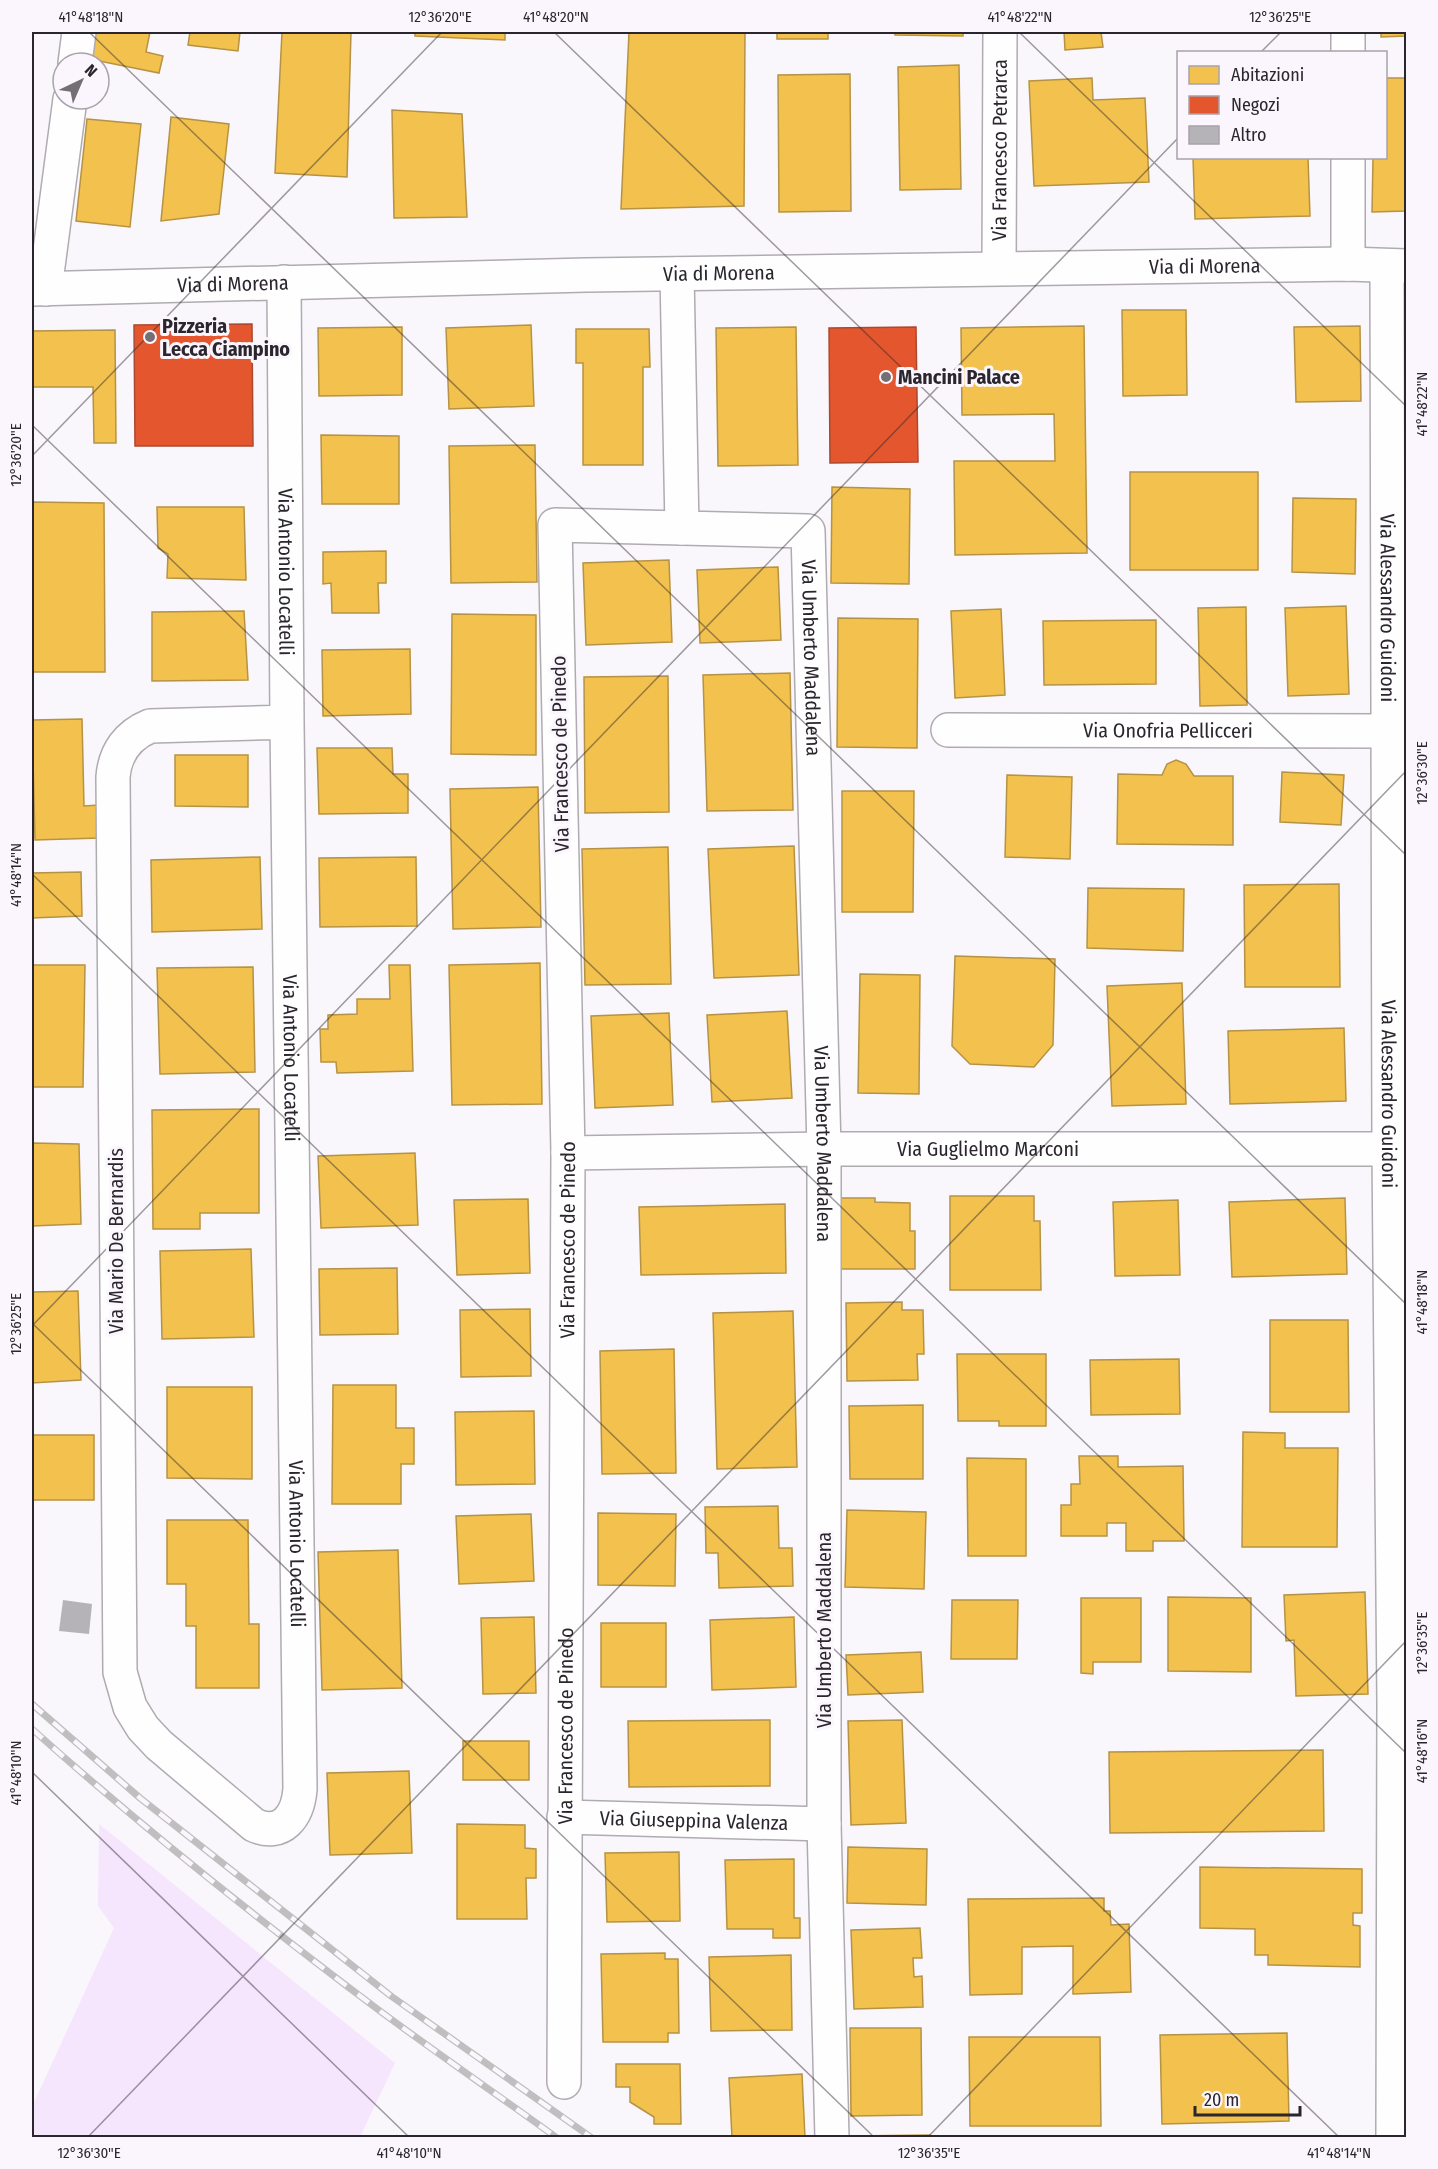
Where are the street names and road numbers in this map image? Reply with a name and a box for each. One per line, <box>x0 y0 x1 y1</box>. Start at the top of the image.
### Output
street label: Via Francesco Petrarca <box>987 59 1012 241</box>
street label: Via di Morena <box>1149 253 1261 279</box>
street label: Via di Morena <box>663 260 775 286</box>
street label: Via di Morena <box>177 271 289 297</box>
street label: Via Antonio Locatelli <box>273 488 299 656</box>
street label: Via Alessandro Guidoni <box>1376 514 1400 702</box>
street label: Via Umberto Maddalena <box>797 559 826 756</box>
street label: Via Francesco de Pinedo <box>546 655 574 853</box>
street label: Via Onofria Pellicceri <box>1083 718 1253 743</box>
street label: Via Antonio Locatelli <box>278 974 304 1142</box>
street label: Via Alessandro Guidoni <box>1377 1000 1401 1188</box>
street label: Via Umberto Maddalena <box>809 1045 836 1242</box>
street label: Via Guglielmo Marconi <box>897 1137 1079 1161</box>
street label: Via Francesco de Pinedo <box>555 1141 580 1339</box>
street label: Via Mario De Bernardis <box>104 1148 128 1334</box>
street label: Via Antonio Locatelli <box>284 1460 310 1628</box>
street label: Via Umberto Maddalena <box>812 1532 836 1728</box>
street label: Via Francesco de Pinedo <box>553 1627 578 1825</box>
street label: Via Giuseppina Valenza <box>599 1806 789 1835</box>

